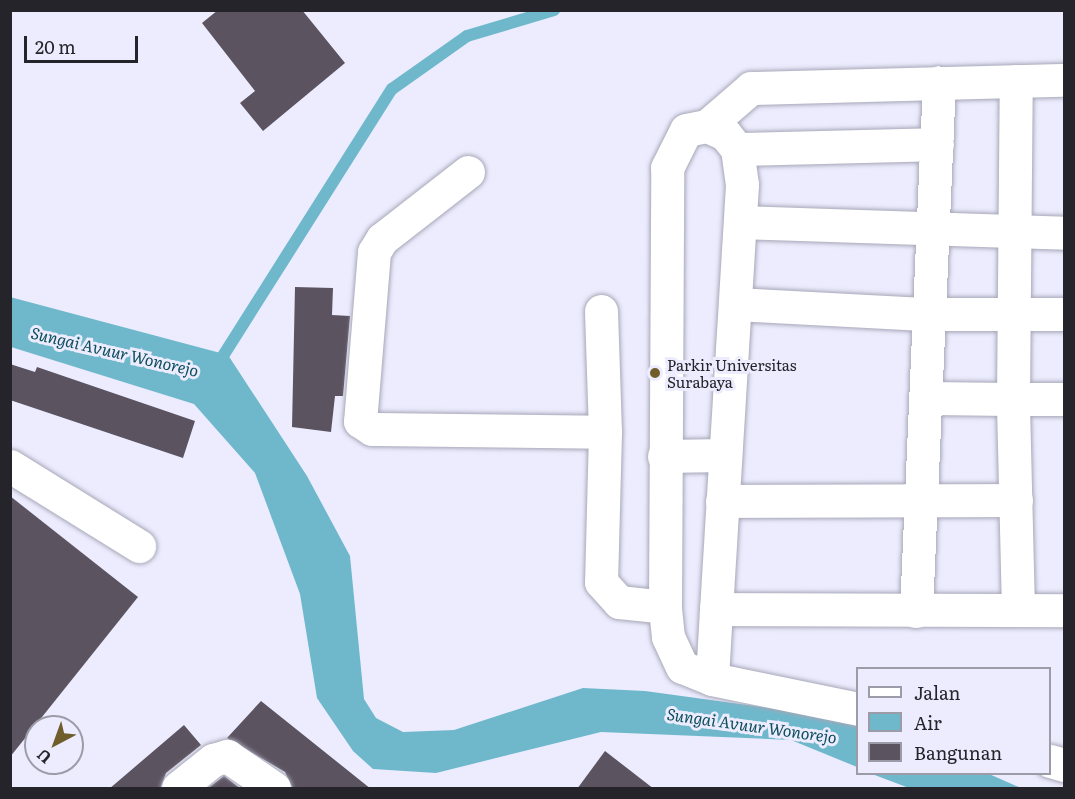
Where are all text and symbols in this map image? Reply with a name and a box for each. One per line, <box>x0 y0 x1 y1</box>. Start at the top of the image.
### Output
scale bar <box>27 24 141 62</box>
text: 20 m <box>35 33 76 60</box>
water label: Sungai Avuur Wonorejo <box>29 322 201 380</box>
place label: Parkir Universitas Surabaya <box>667 355 797 390</box>
marker: Parkir Universitas Surabaya <box>648 366 662 380</box>
legend <box>856 667 1051 775</box>
text: Jalan <box>914 679 960 706</box>
water label: Sungai Avuur Wonorejo <box>666 704 838 746</box>
text: Air <box>914 709 942 736</box>
north arrow <box>24 715 84 775</box>
text: Bangunan <box>914 739 1002 766</box>
text: U <box>31 744 56 770</box>

